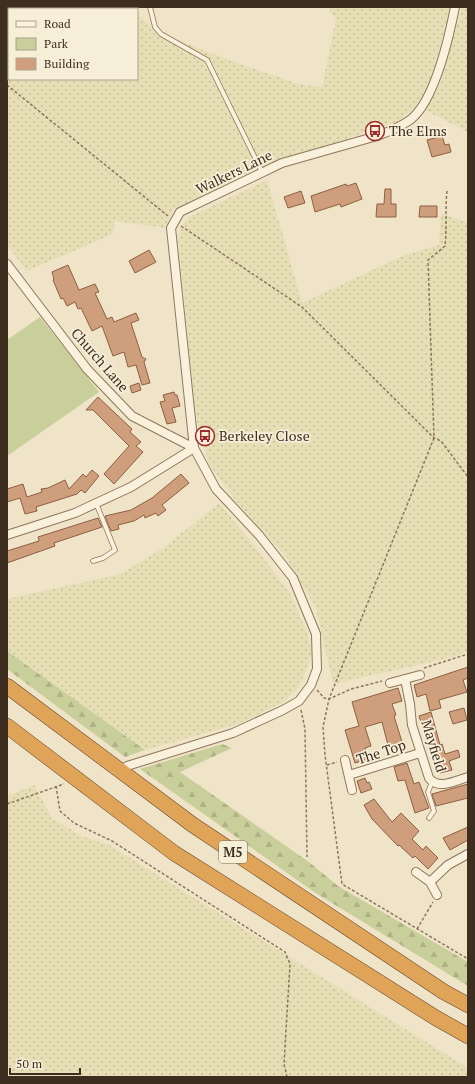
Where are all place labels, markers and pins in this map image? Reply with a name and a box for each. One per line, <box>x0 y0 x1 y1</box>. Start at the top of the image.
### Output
bus stop icon: The Elms <box>364 120 386 142</box>
place label: The Elms <box>389 121 447 140</box>
bus stop icon: Berkeley Close <box>194 425 216 447</box>
place label: Berkeley Close <box>219 426 310 445</box>

